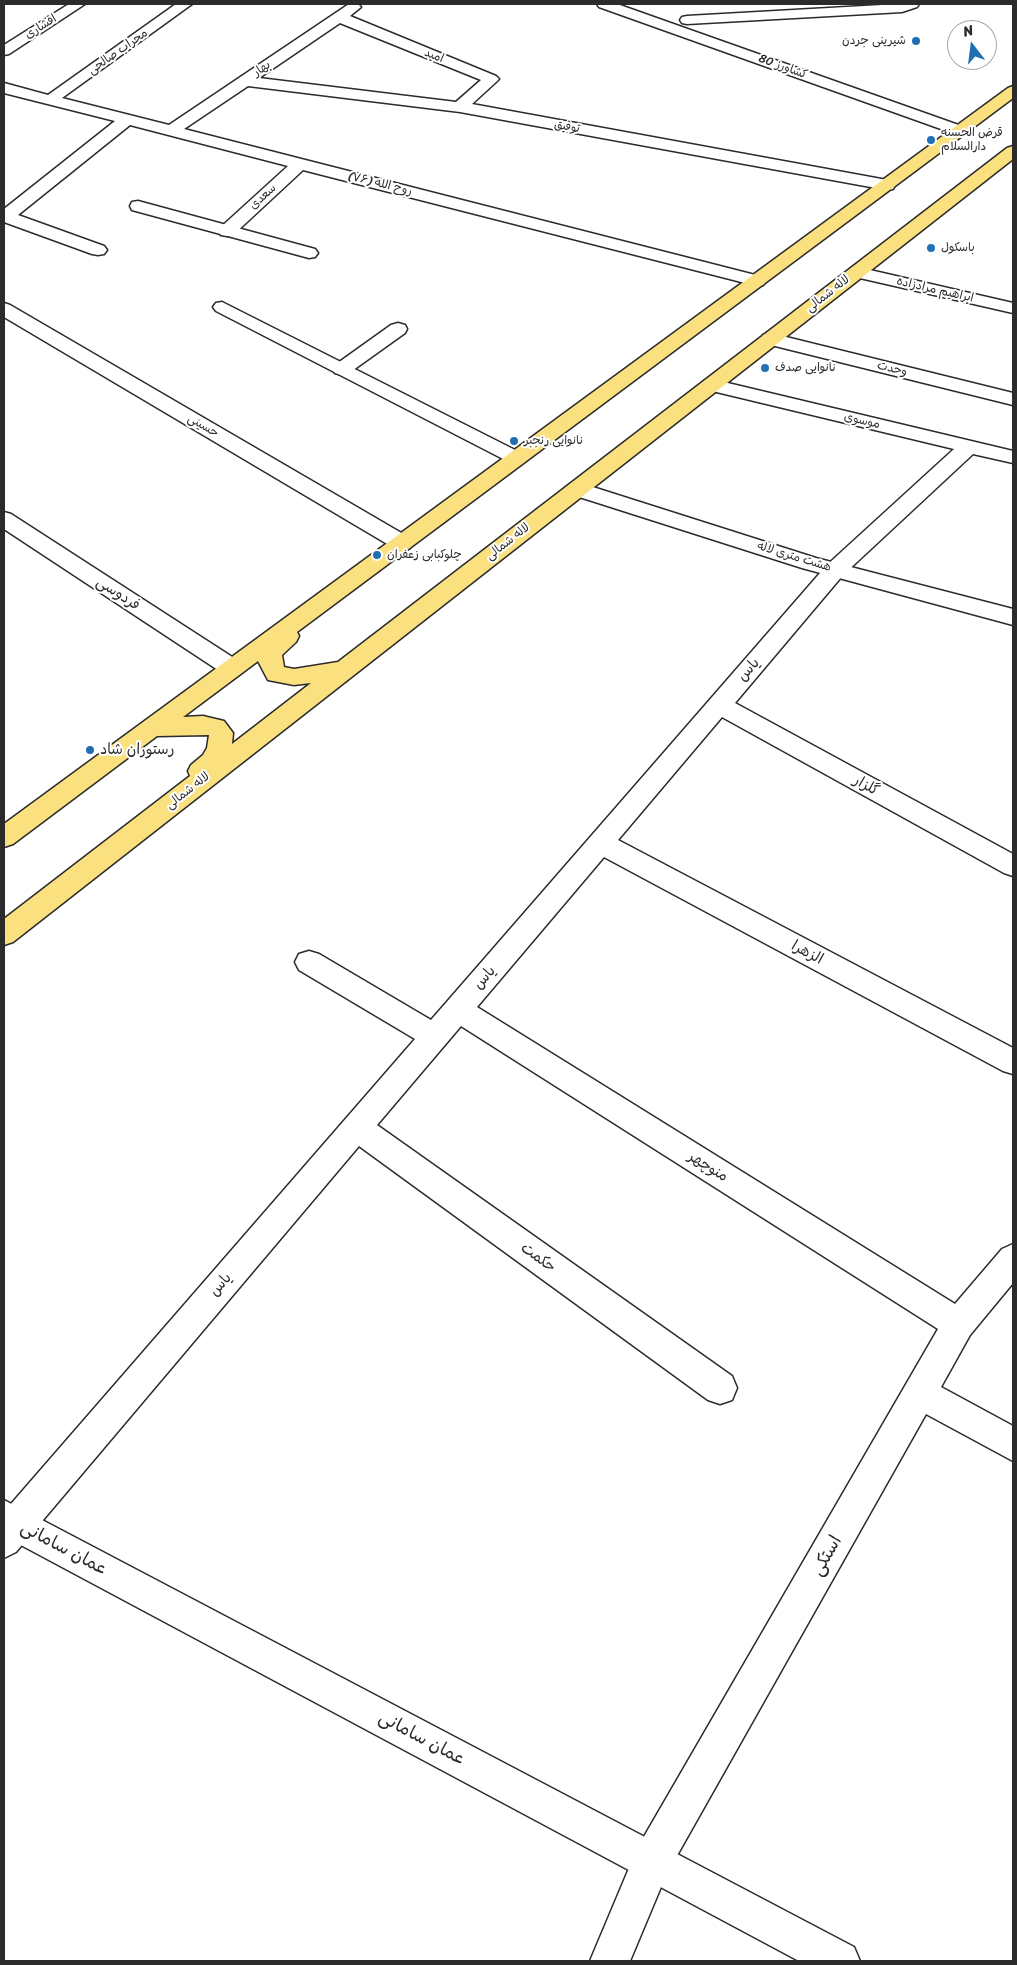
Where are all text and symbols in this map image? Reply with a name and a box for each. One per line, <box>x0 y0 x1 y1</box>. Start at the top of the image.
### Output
street label: افشاری <box>22 12 60 42</box>
text: N <box>960 18 976 44</box>
north arrow <box>947 20 997 70</box>
street label: محراب صالحی <box>85 26 151 78</box>
place label: شیرینی جردن <box>842 34 906 48</box>
marker: شیرینی جردن <box>910 35 922 47</box>
street label: امید <box>422 46 446 66</box>
street label: کشاورز 80 <box>757 52 809 82</box>
street label: بهار <box>250 58 274 80</box>
street label: توفیق <box>553 118 581 136</box>
place label: قرض الحسنه دارالسلام <box>941 126 1003 154</box>
marker: قرض الحسنه دارالسلام <box>925 134 937 146</box>
street label: روح الله (۷۶) <box>346 169 414 199</box>
street label: سعدی <box>247 181 279 213</box>
place label: باسکول <box>941 241 975 255</box>
marker: باسکول <box>925 242 937 254</box>
street label: لاله شمالی <box>803 272 853 316</box>
street label: ابراهیم مرادزاده <box>895 274 975 306</box>
street label: وحدت <box>875 358 909 380</box>
place label: نانوایی صدف <box>775 361 836 375</box>
marker: نانوایی صدف <box>759 362 771 374</box>
street label: موسوی <box>843 410 881 432</box>
street label: حسینی <box>185 411 221 441</box>
place label: نانوایی رنجبر <box>524 434 584 448</box>
marker: نانوایی رنجبر <box>508 435 520 447</box>
street label: لاله شمالی <box>483 520 533 564</box>
street label: هشت متری لاله <box>755 539 833 575</box>
place label: چلوکبابی زعفران <box>387 548 462 562</box>
marker: چلوکبابی زعفران <box>371 549 383 561</box>
street label: فردوسی <box>93 573 143 615</box>
street label: یاس <box>734 655 764 685</box>
place label: رستوران شاد <box>100 741 174 759</box>
marker: رستوران شاد <box>84 744 96 756</box>
street label: لاله شمالی <box>163 769 213 813</box>
street label: گلزار <box>850 772 882 800</box>
street label: الزهرا <box>788 937 826 969</box>
street label: یاس <box>470 963 500 993</box>
street label: منوچهر <box>685 1148 731 1186</box>
street label: حکمت <box>517 1239 559 1277</box>
street label: یاس <box>206 1270 236 1300</box>
street label: عمان سامانی <box>17 1517 111 1581</box>
street label: استکی <box>807 1532 847 1580</box>
street label: عمان سامانی <box>375 1707 469 1771</box>

